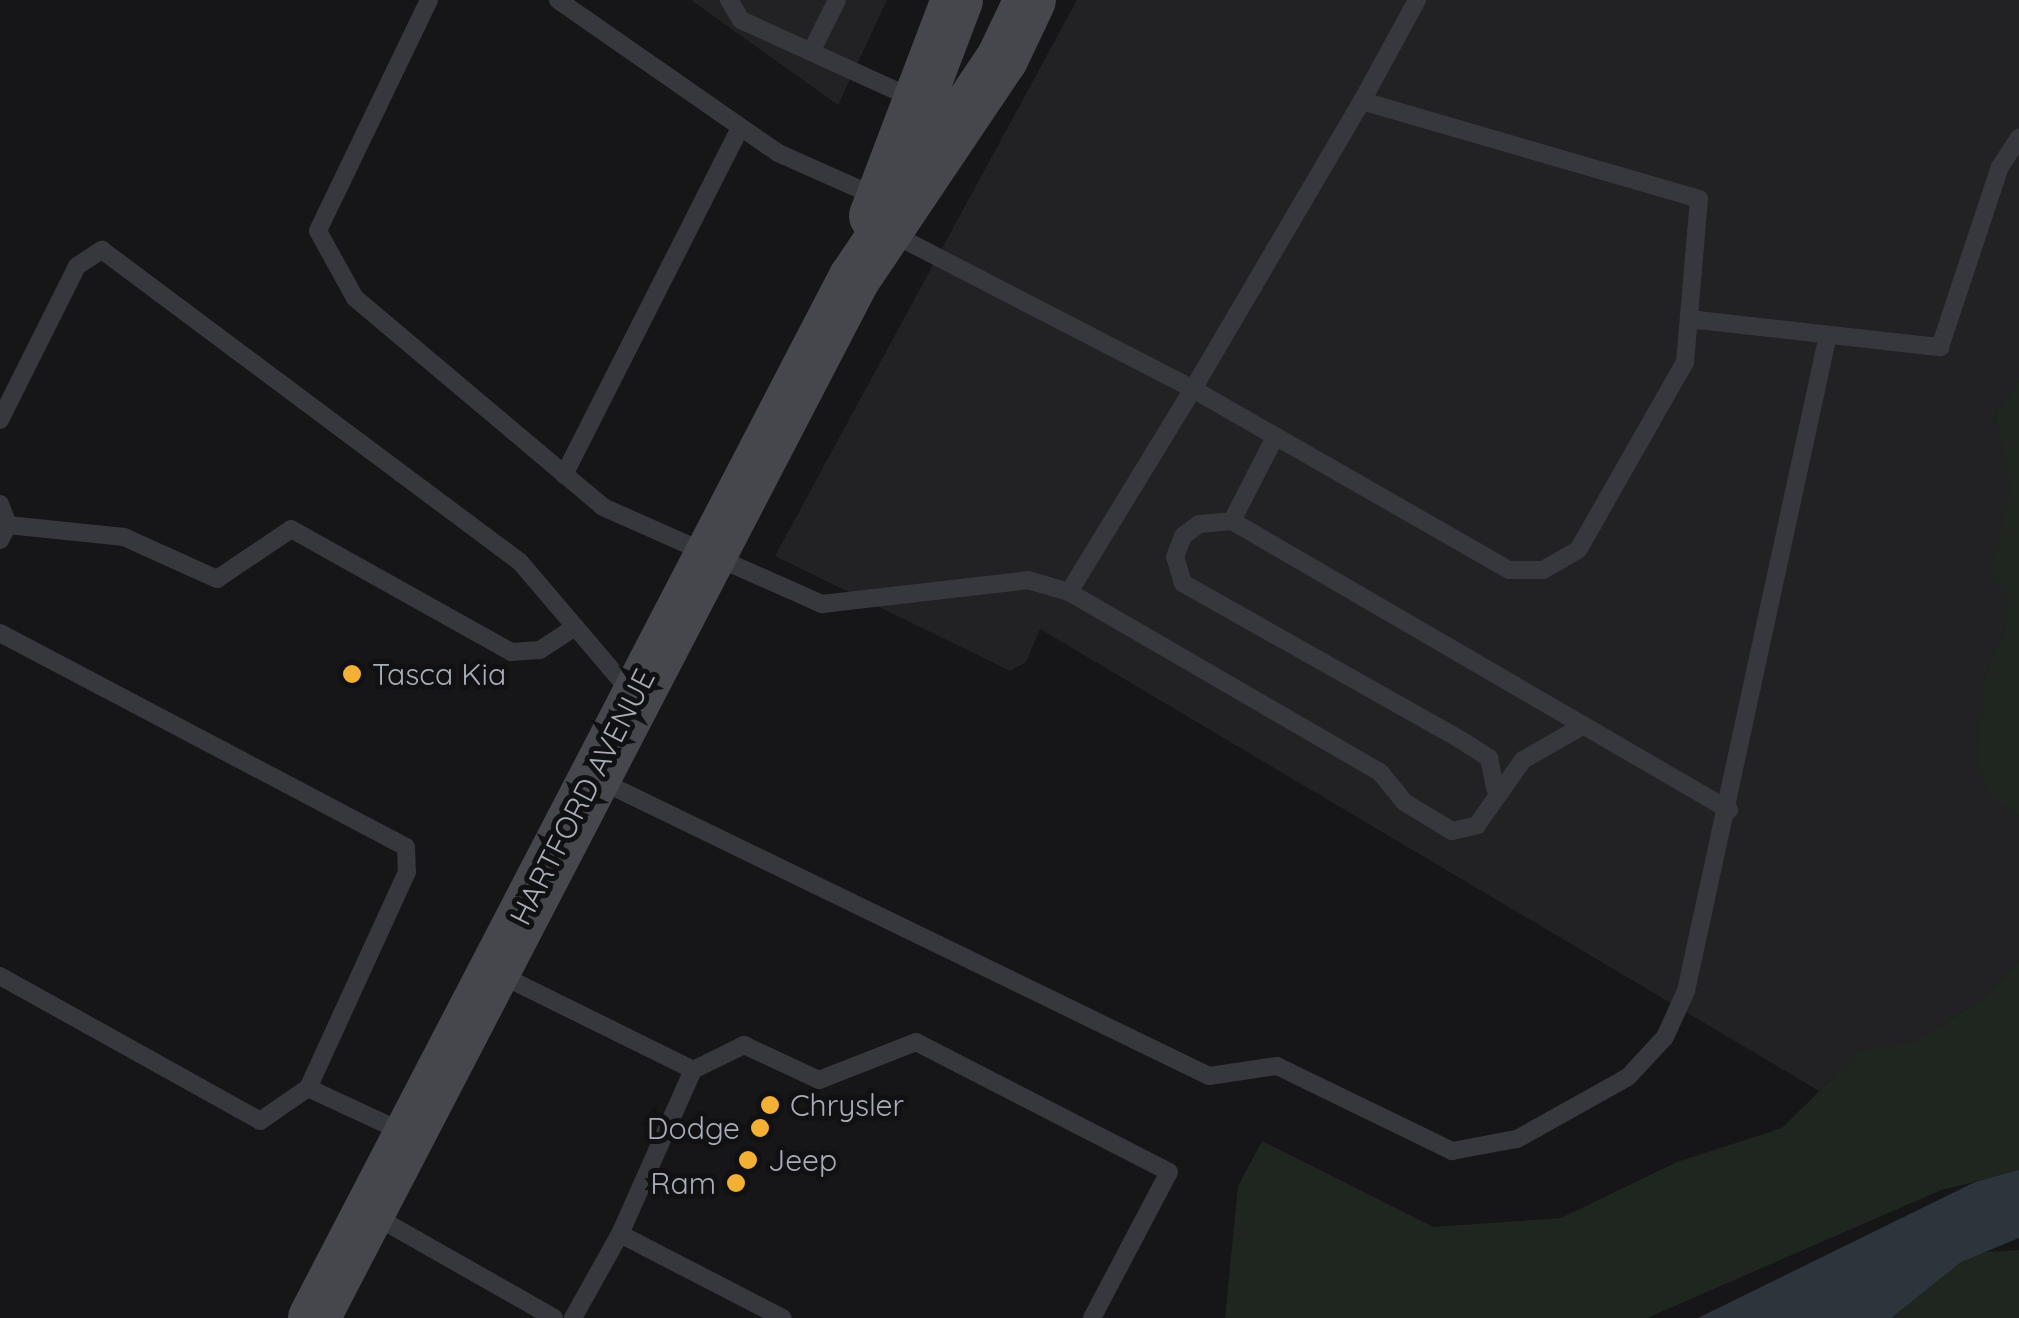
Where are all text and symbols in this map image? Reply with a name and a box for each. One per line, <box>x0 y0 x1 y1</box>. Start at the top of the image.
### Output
place label: Tasca Kia <box>372 656 506 692</box>
marker: Tasca Kia <box>341 663 363 685</box>
street label: HARTFORD AVENUE <box>502 663 662 931</box>
place label: Chrysler <box>790 1087 904 1123</box>
marker: Chrysler <box>759 1094 781 1116</box>
place label: Dodge <box>647 1110 740 1146</box>
marker: Dodge <box>749 1117 771 1139</box>
place label: Jeep <box>768 1142 837 1178</box>
marker: Jeep <box>737 1149 759 1171</box>
place label: Ram <box>650 1165 716 1201</box>
marker: Ram <box>725 1172 747 1194</box>

